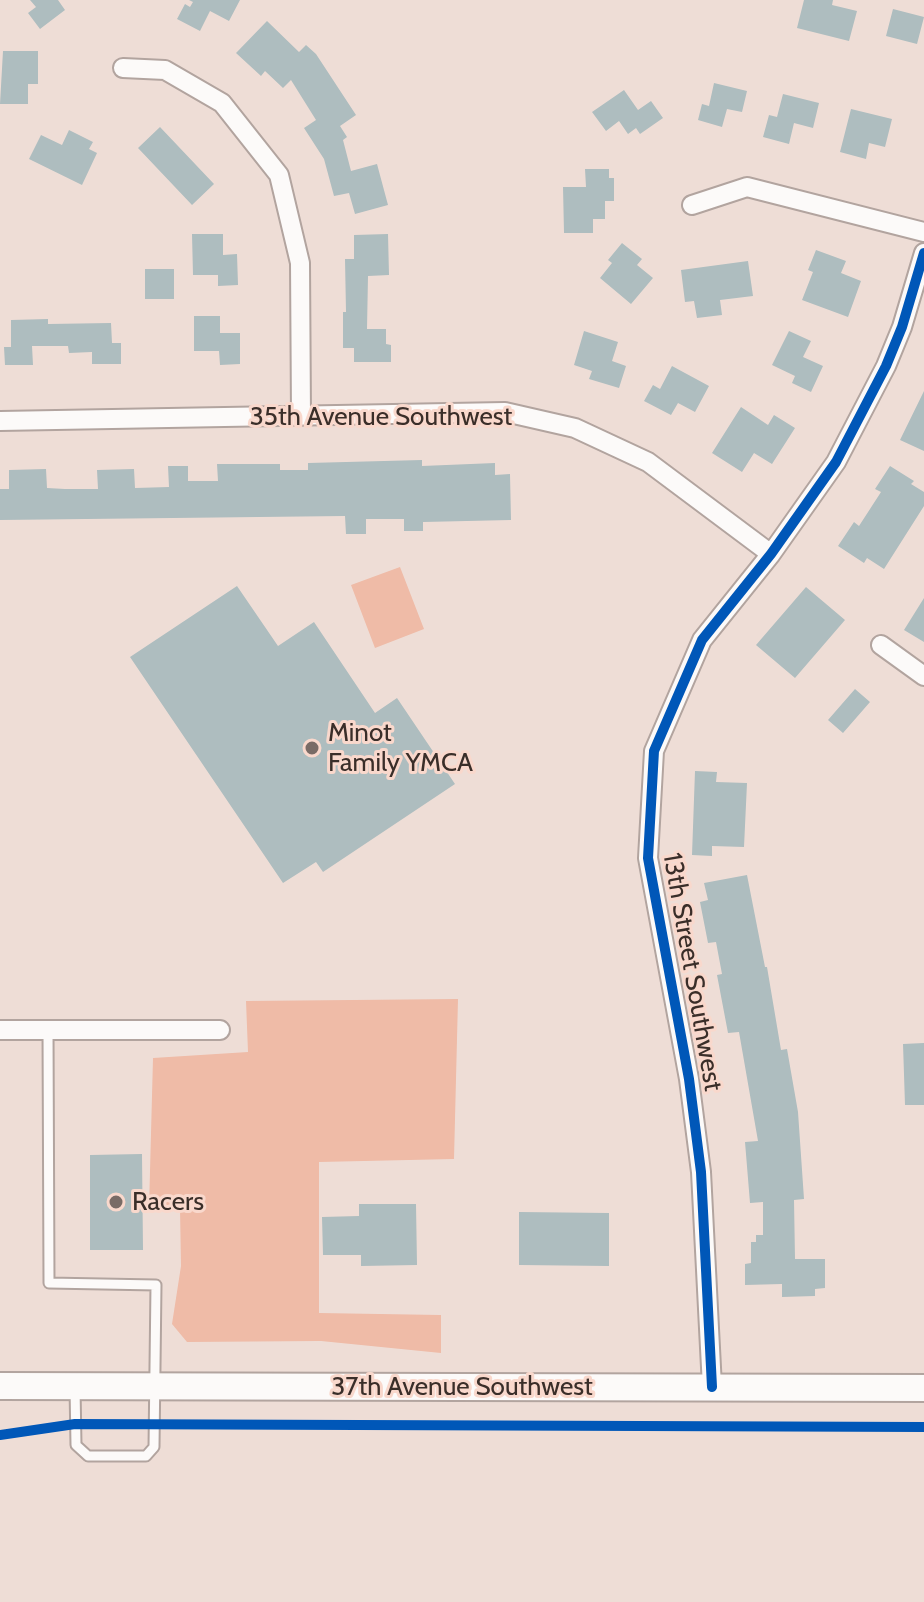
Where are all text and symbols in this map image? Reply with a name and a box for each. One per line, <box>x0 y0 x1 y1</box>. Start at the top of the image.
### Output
street label: 35th Avenue Southwest <box>250 401 512 433</box>
place label: Minot Family YMCA <box>328 717 473 778</box>
marker: Minot Family YMCA <box>303 739 321 757</box>
street label: 13th Street Southwest <box>656 851 728 1093</box>
place label: Racers <box>132 1186 204 1218</box>
marker: Racers <box>107 1193 125 1211</box>
street label: 37th Avenue Southwest <box>331 1371 593 1403</box>

